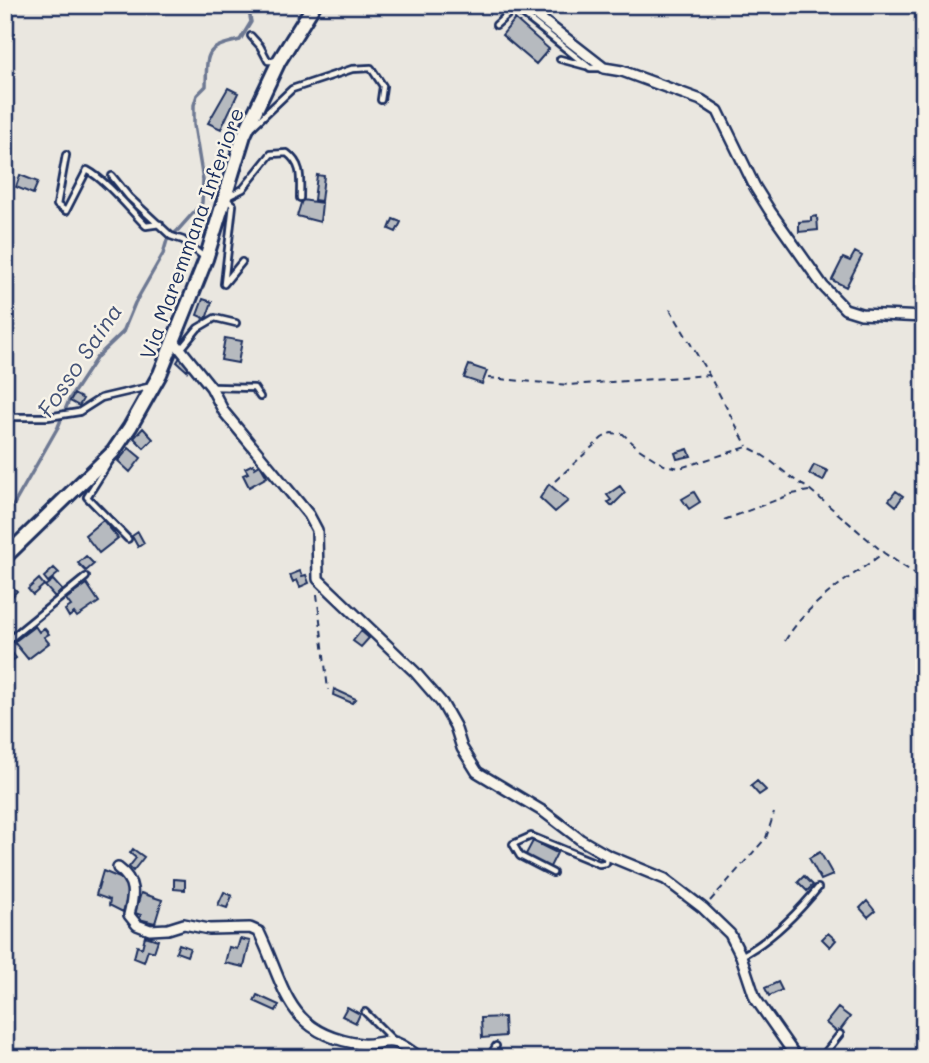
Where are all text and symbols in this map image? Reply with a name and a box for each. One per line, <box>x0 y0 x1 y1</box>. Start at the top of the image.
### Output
street label: Via Maremmana Inferiore <box>133 103 249 363</box>
water label: Fosso Saina <box>30 297 128 423</box>

